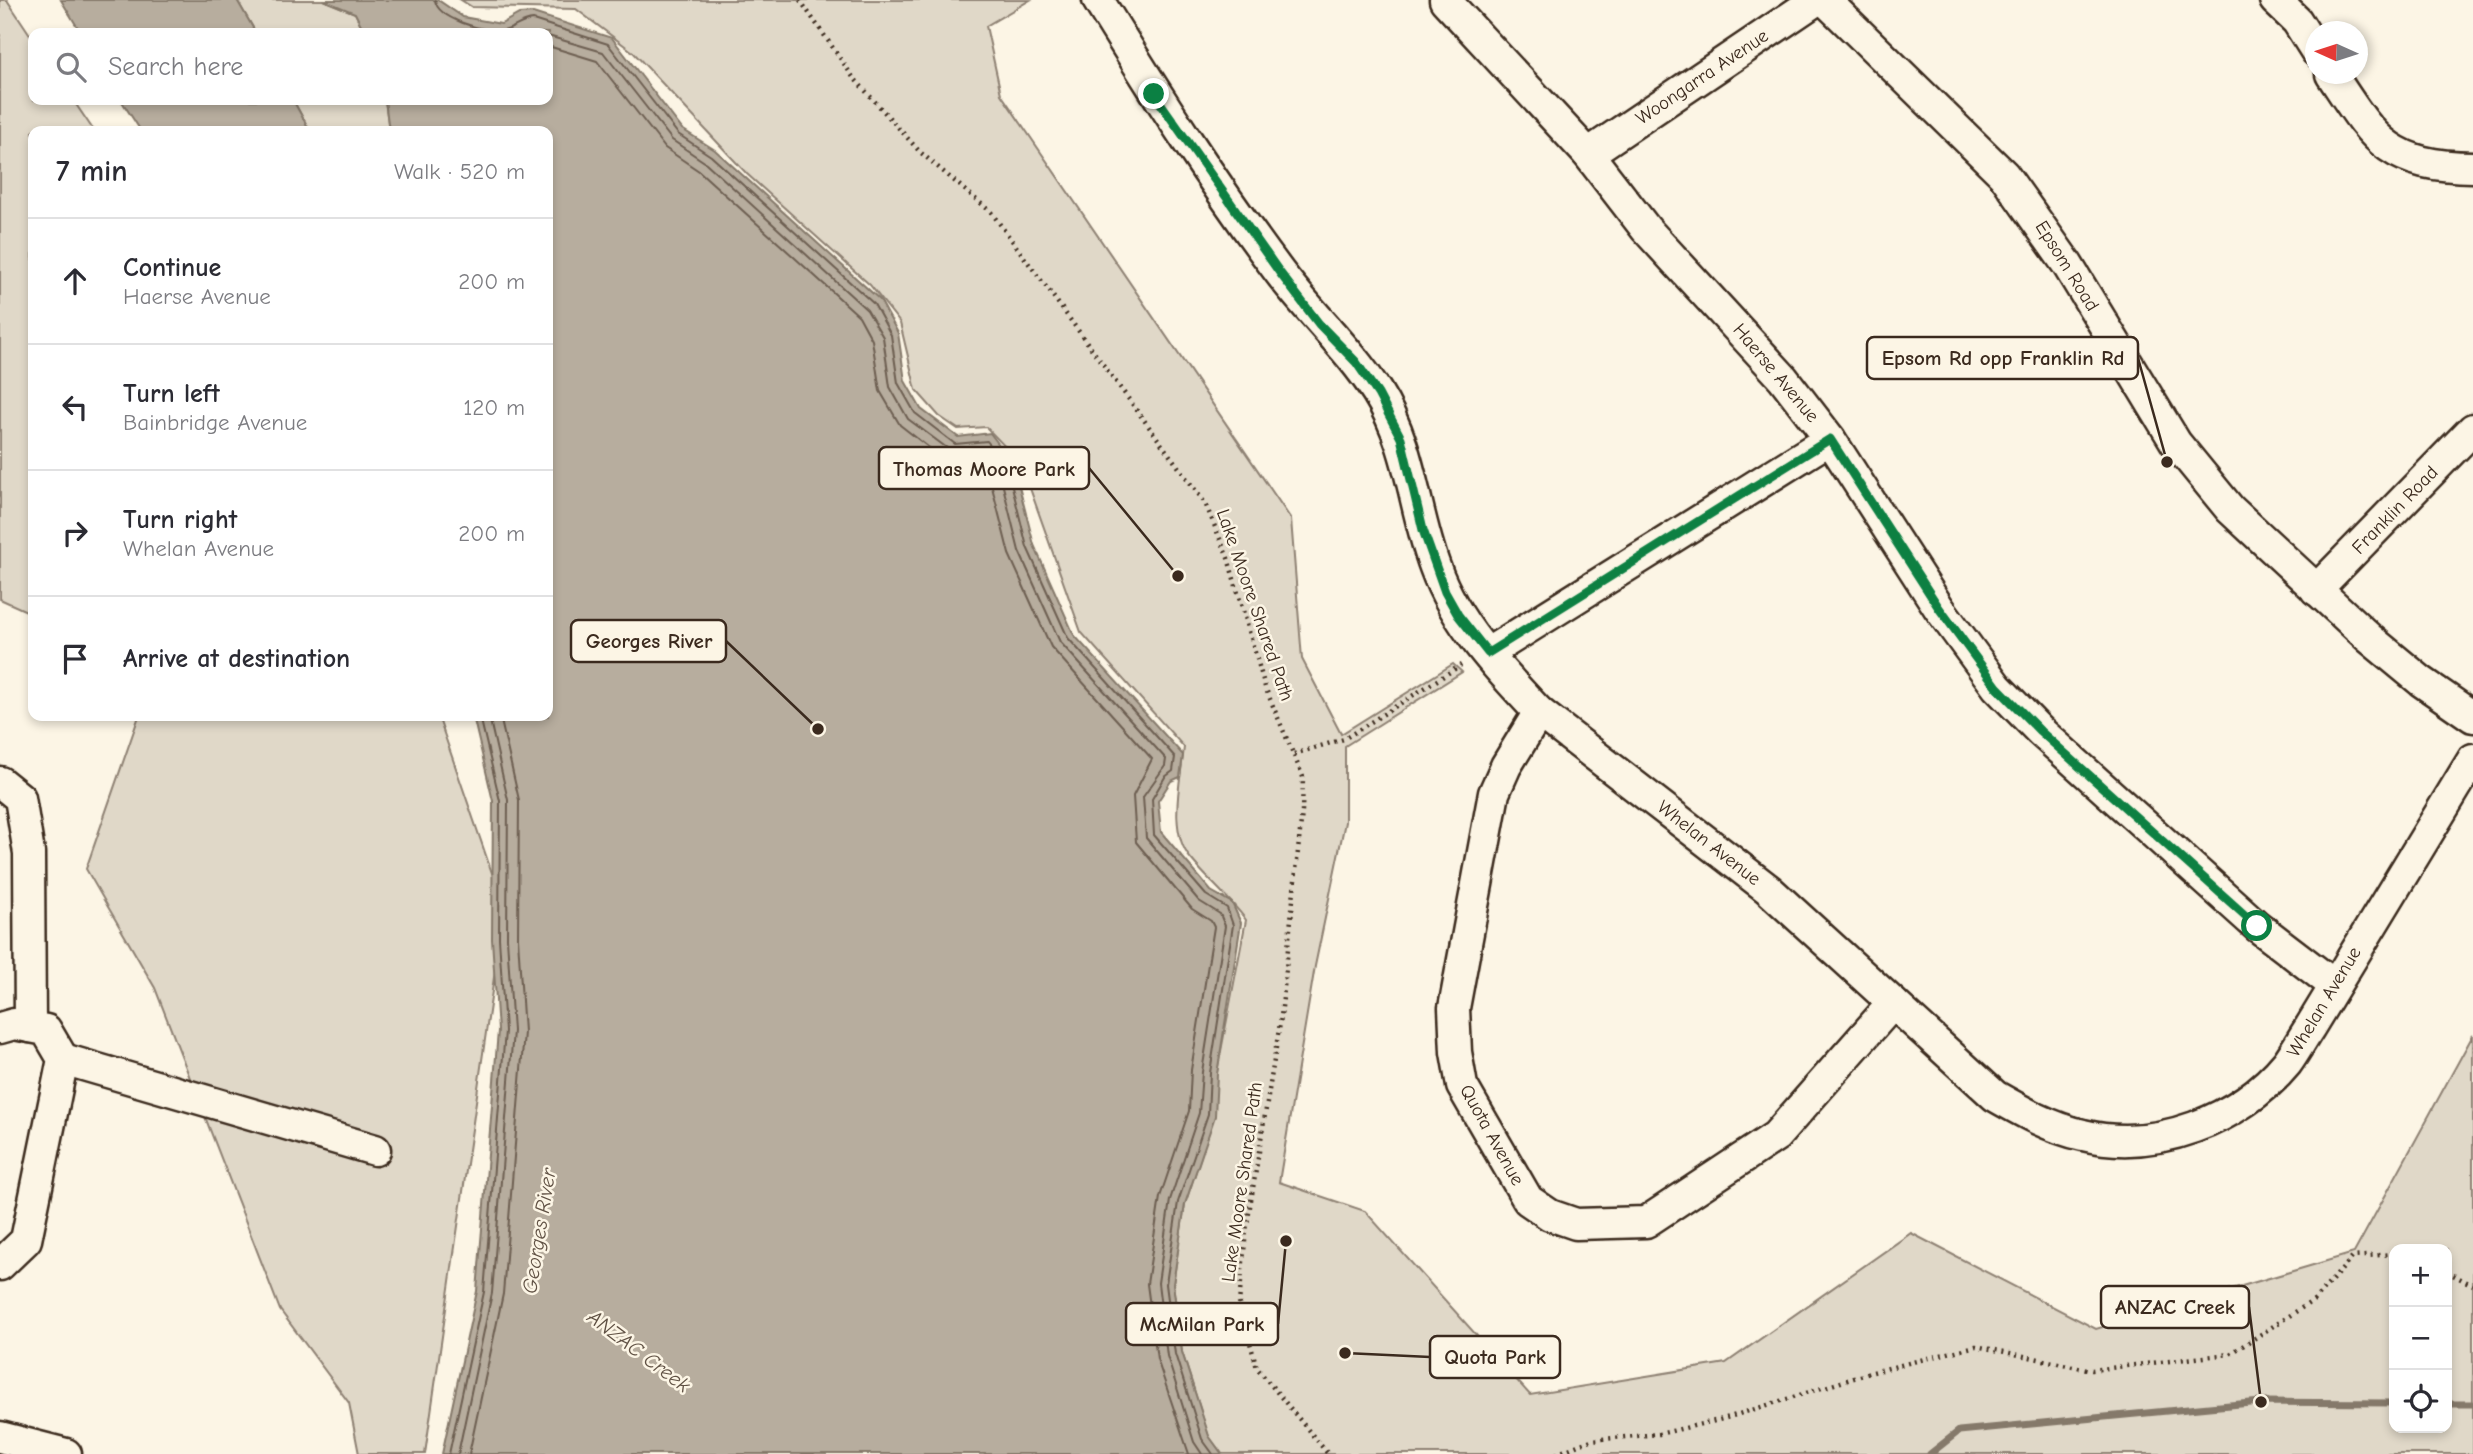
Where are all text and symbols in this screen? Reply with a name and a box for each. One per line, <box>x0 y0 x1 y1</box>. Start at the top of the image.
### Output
north arrow <box>2305 21 2368 84</box>
street label: Woongarra Avenue <box>1632 25 1772 129</box>
search box <box>28 28 553 105</box>
icon: search <box>52 48 90 86</box>
text: Search here <box>108 52 243 82</box>
route end <box>1138 78 1169 109</box>
text: 7 min <box>56 154 128 189</box>
text: Walk · 520 m <box>394 158 525 185</box>
street label: Epsom Road <box>2031 217 2103 315</box>
text: Continue <box>123 253 221 283</box>
icon: ahead <box>56 262 94 300</box>
text: 200 m <box>458 268 525 295</box>
text: Haerse Avenue <box>123 283 271 310</box>
street label: Haerse Avenue <box>1728 319 1824 427</box>
callout: Epsom Rd opp Franklin Rd <box>1867 337 2138 379</box>
text: Epsom Rd opp Franklin Rd <box>1882 346 2124 370</box>
text: Turn left <box>123 379 220 409</box>
icon: left <box>56 388 94 426</box>
text: 120 m <box>463 394 525 421</box>
text: Bainbridge Avenue <box>123 409 307 436</box>
callout: Thomas Moore Park <box>879 447 1089 489</box>
text: Thomas Moore Park <box>893 457 1076 481</box>
street label: Franklin Road <box>2347 461 2443 559</box>
text: Turn right <box>123 505 237 535</box>
street label: Lake Moore Shared Path <box>1212 506 1298 704</box>
icon: right <box>56 514 94 552</box>
text: 200 m <box>458 520 525 547</box>
text: Whelan Avenue <box>123 535 274 562</box>
callout: Georges River <box>571 620 726 662</box>
text: Georges River <box>586 629 713 653</box>
icon: arrive <box>56 640 94 678</box>
text: Arrive at destination <box>123 644 350 674</box>
street label: Whelan Avenue <box>1653 796 1765 890</box>
route start <box>2241 910 2272 941</box>
street label: Whelan Avenue <box>2282 943 2366 1061</box>
street label: Lake Moore Shared Path <box>1217 1081 1267 1283</box>
street label: Quota Avenue <box>1455 1081 1529 1189</box>
water label: Georges River <box>517 1165 561 1295</box>
map controls <box>2389 1244 2452 1433</box>
button: + <box>2389 1244 2452 1307</box>
callout: ANZAC Creek <box>2101 1286 2249 1328</box>
text: ANZAC Creek <box>2115 1295 2236 1319</box>
callout: McMilan Park <box>1126 1303 1278 1345</box>
water label: ANZAC Creek <box>582 1304 696 1398</box>
button: − <box>2389 1307 2452 1370</box>
text: McMilan Park <box>1140 1312 1265 1336</box>
callout: Quota Park <box>1430 1336 1560 1378</box>
text: Quota Park <box>1444 1345 1547 1369</box>
button: locate <box>2389 1370 2452 1433</box>

